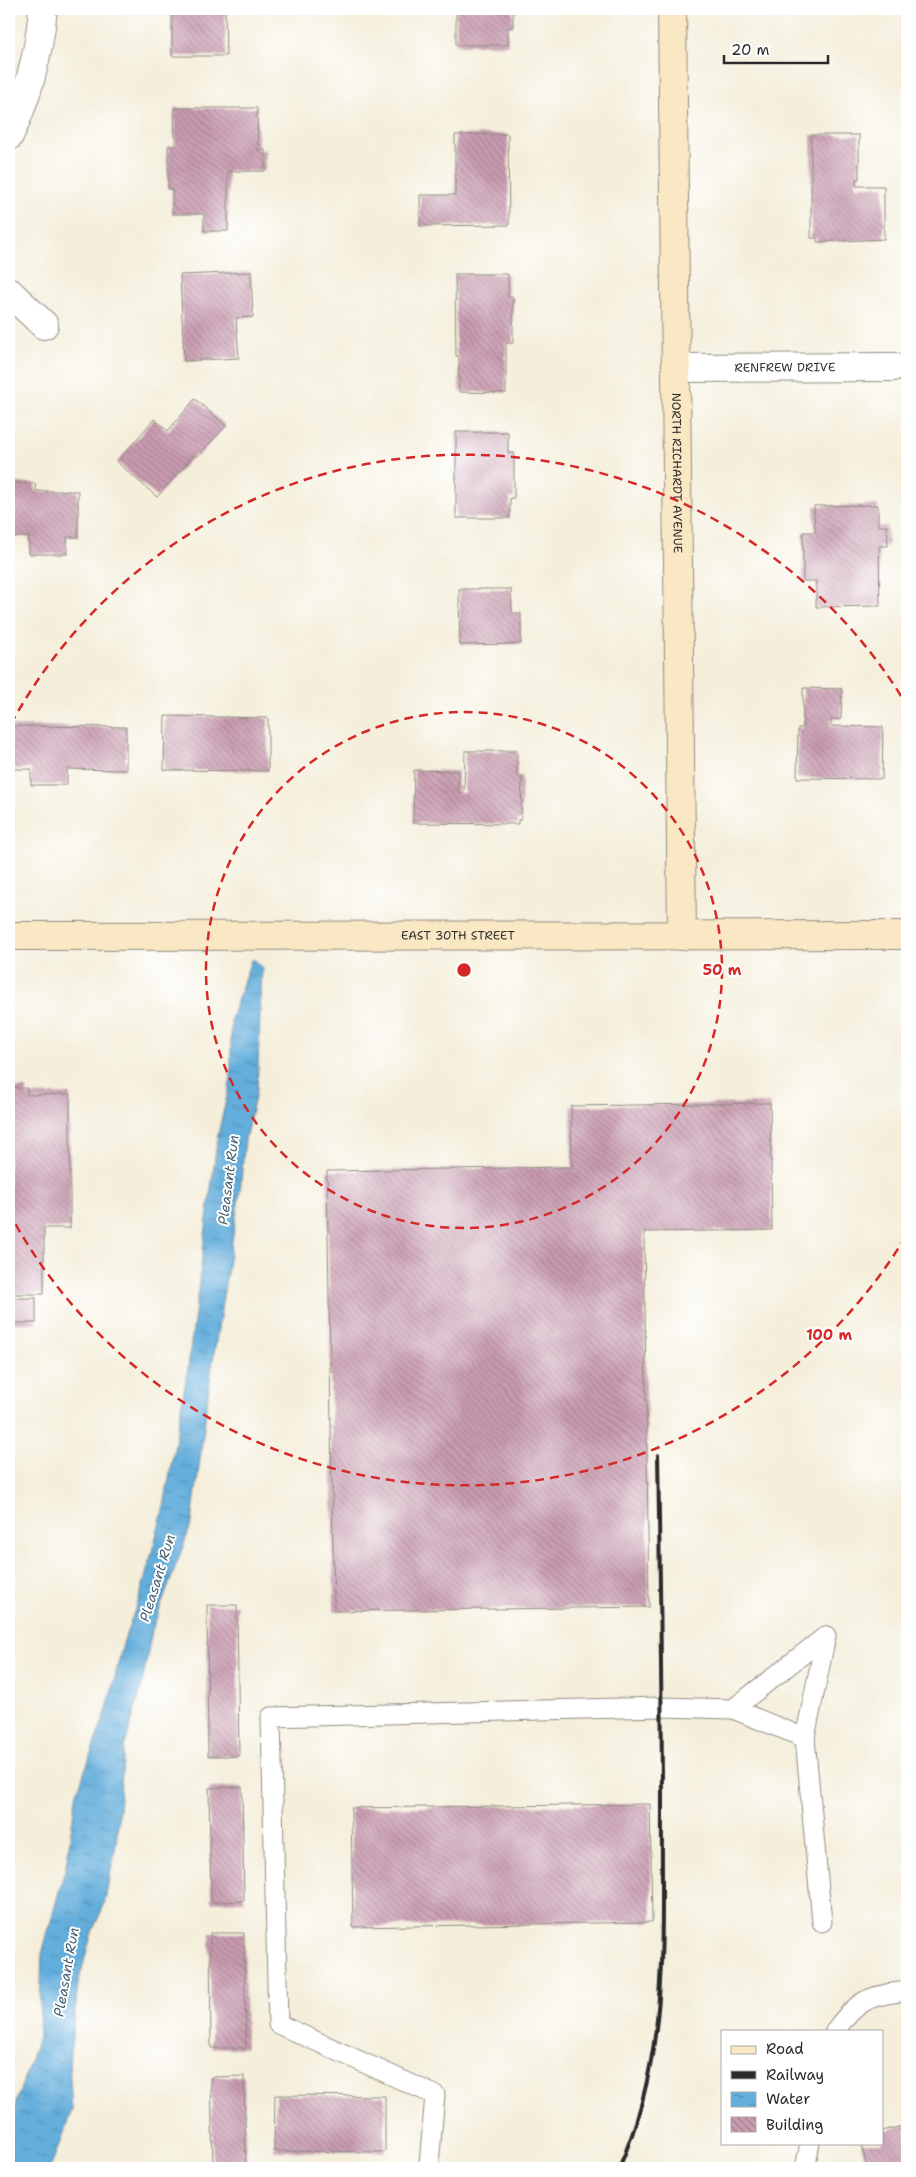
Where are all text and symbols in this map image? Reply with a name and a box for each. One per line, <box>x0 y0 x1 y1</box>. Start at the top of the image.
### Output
scale bar <box>724 32 827 64</box>
text: 20 m <box>731 40 770 60</box>
street label: RENFREW DRIVE <box>734 359 836 376</box>
street label: NORTH RICHARDT AVENUE <box>668 393 686 553</box>
street label: EAST 30TH STREET <box>401 927 516 944</box>
text: 50 m <box>703 960 742 980</box>
centre of rings <box>455 961 473 979</box>
water label: Pleasant Run <box>214 1134 242 1226</box>
text: 100 m <box>806 1325 852 1345</box>
water label: Pleasant Run <box>135 1532 179 1624</box>
water label: Pleasant Run <box>49 1926 83 2018</box>
legend <box>721 2030 884 2144</box>
text: Road <box>766 2039 804 2059</box>
text: Railway <box>766 2065 824 2085</box>
text: Water <box>766 2089 810 2109</box>
text: Building <box>766 2115 823 2135</box>

